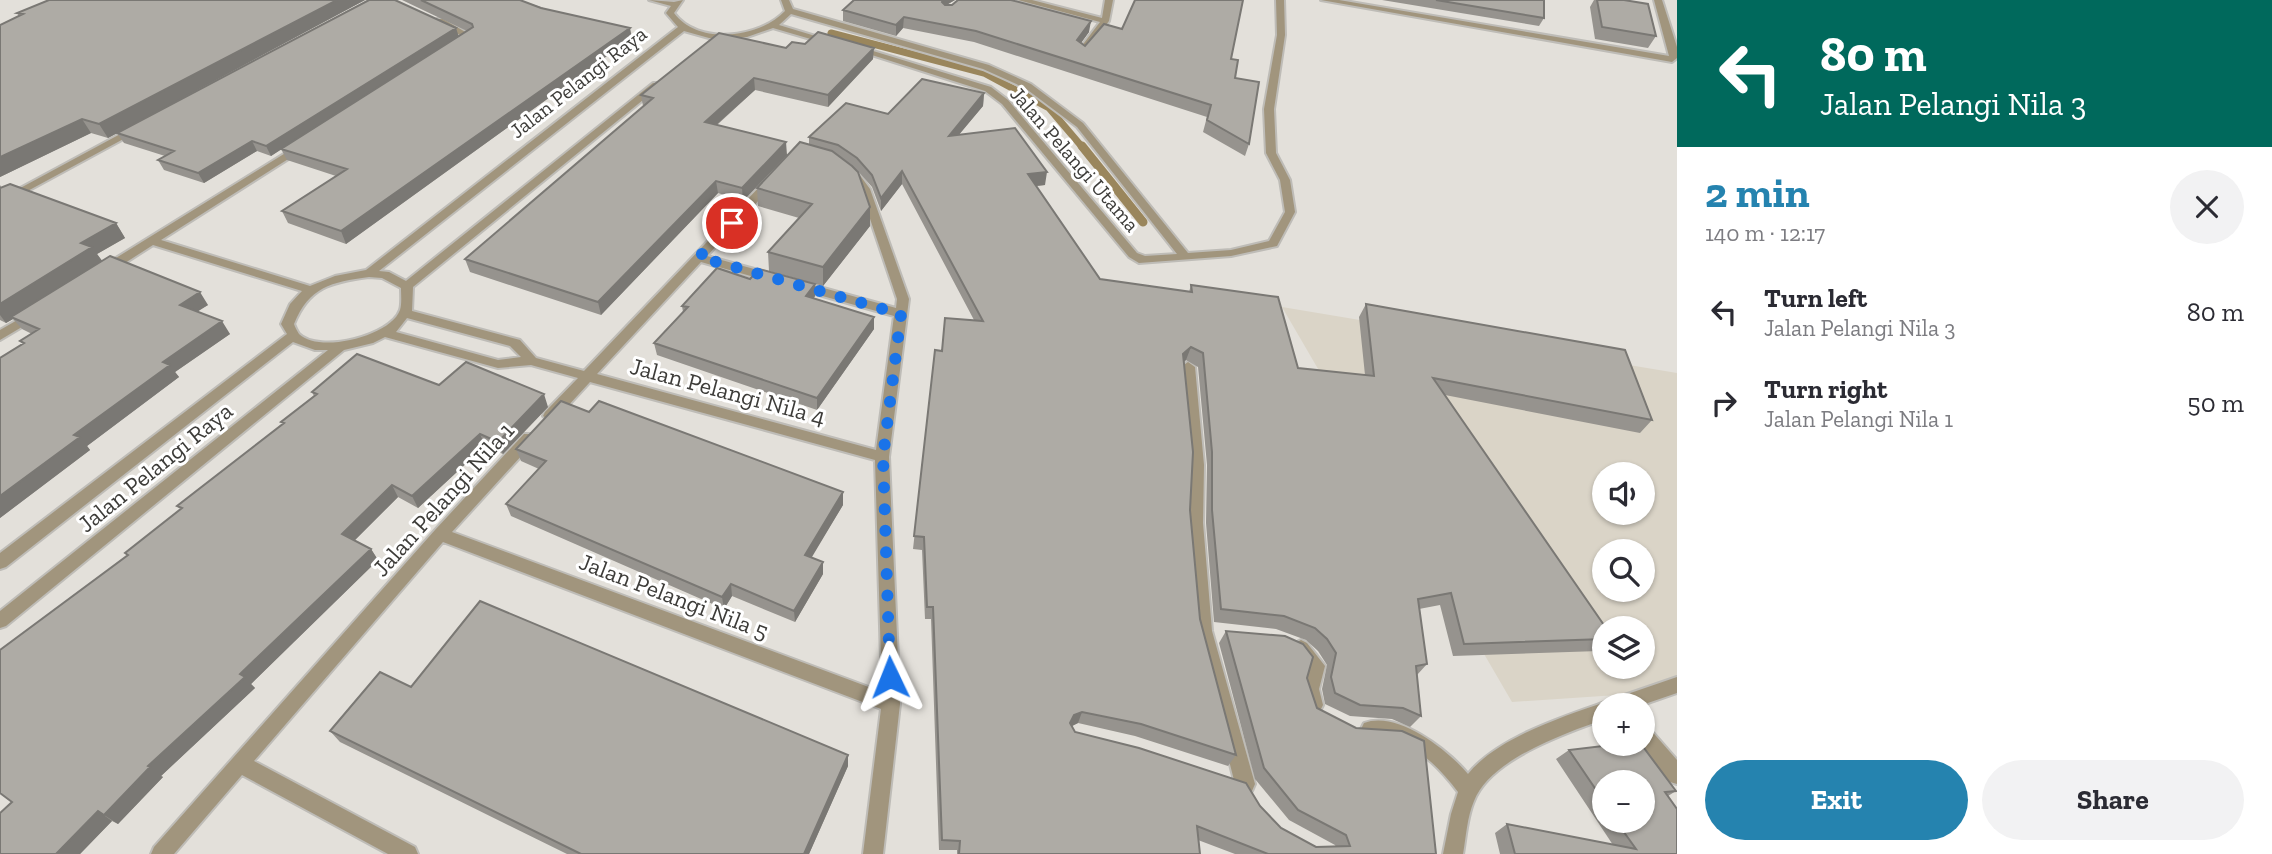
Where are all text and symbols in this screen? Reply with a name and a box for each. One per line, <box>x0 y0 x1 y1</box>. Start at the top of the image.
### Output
street label: Jalan Pelangi Raya <box>505 21 651 143</box>
text: 80 m <box>1820 25 1927 84</box>
icon: left <box>1705 28 1796 119</box>
street label: Jalan Pelangi Utama <box>1005 81 1145 237</box>
text: Jalan Pelangi Nila 3 <box>1820 85 2086 123</box>
text: 2 min <box>1705 167 1810 218</box>
button: close <box>2170 170 2244 244</box>
pin <box>702 193 762 253</box>
icon: arrive <box>713 204 751 242</box>
text: 140 m · 12:17 <box>1705 219 1825 247</box>
text: Turn left <box>1764 282 1867 314</box>
icon: left <box>1705 293 1743 331</box>
text: 80 m <box>2187 296 2244 328</box>
text: Jalan Pelangi Nila 3 <box>1764 314 1956 342</box>
street label: Jalan Pelangi Nila 4 <box>627 351 829 431</box>
text: Turn right <box>1764 373 1887 405</box>
icon: right <box>1705 384 1743 422</box>
text: 50 m <box>2187 387 2244 419</box>
street label: Jalan Pelangi Raya <box>72 396 238 538</box>
text: Jalan Pelangi Nila 1 <box>1764 405 1953 433</box>
street label: Jalan Pelangi Nila 1 <box>366 416 520 582</box>
map controls <box>1592 462 1655 833</box>
button: sound <box>1592 462 1655 525</box>
button: search <box>1592 539 1655 602</box>
street label: Jalan Pelangi Nila 5 <box>575 547 773 645</box>
button: layers <box>1592 616 1655 679</box>
position arrow <box>853 640 927 714</box>
button: + <box>1592 693 1655 756</box>
button: Exit <box>1705 760 1968 840</box>
button: Share <box>1982 760 2244 840</box>
button: − <box>1592 770 1655 833</box>

